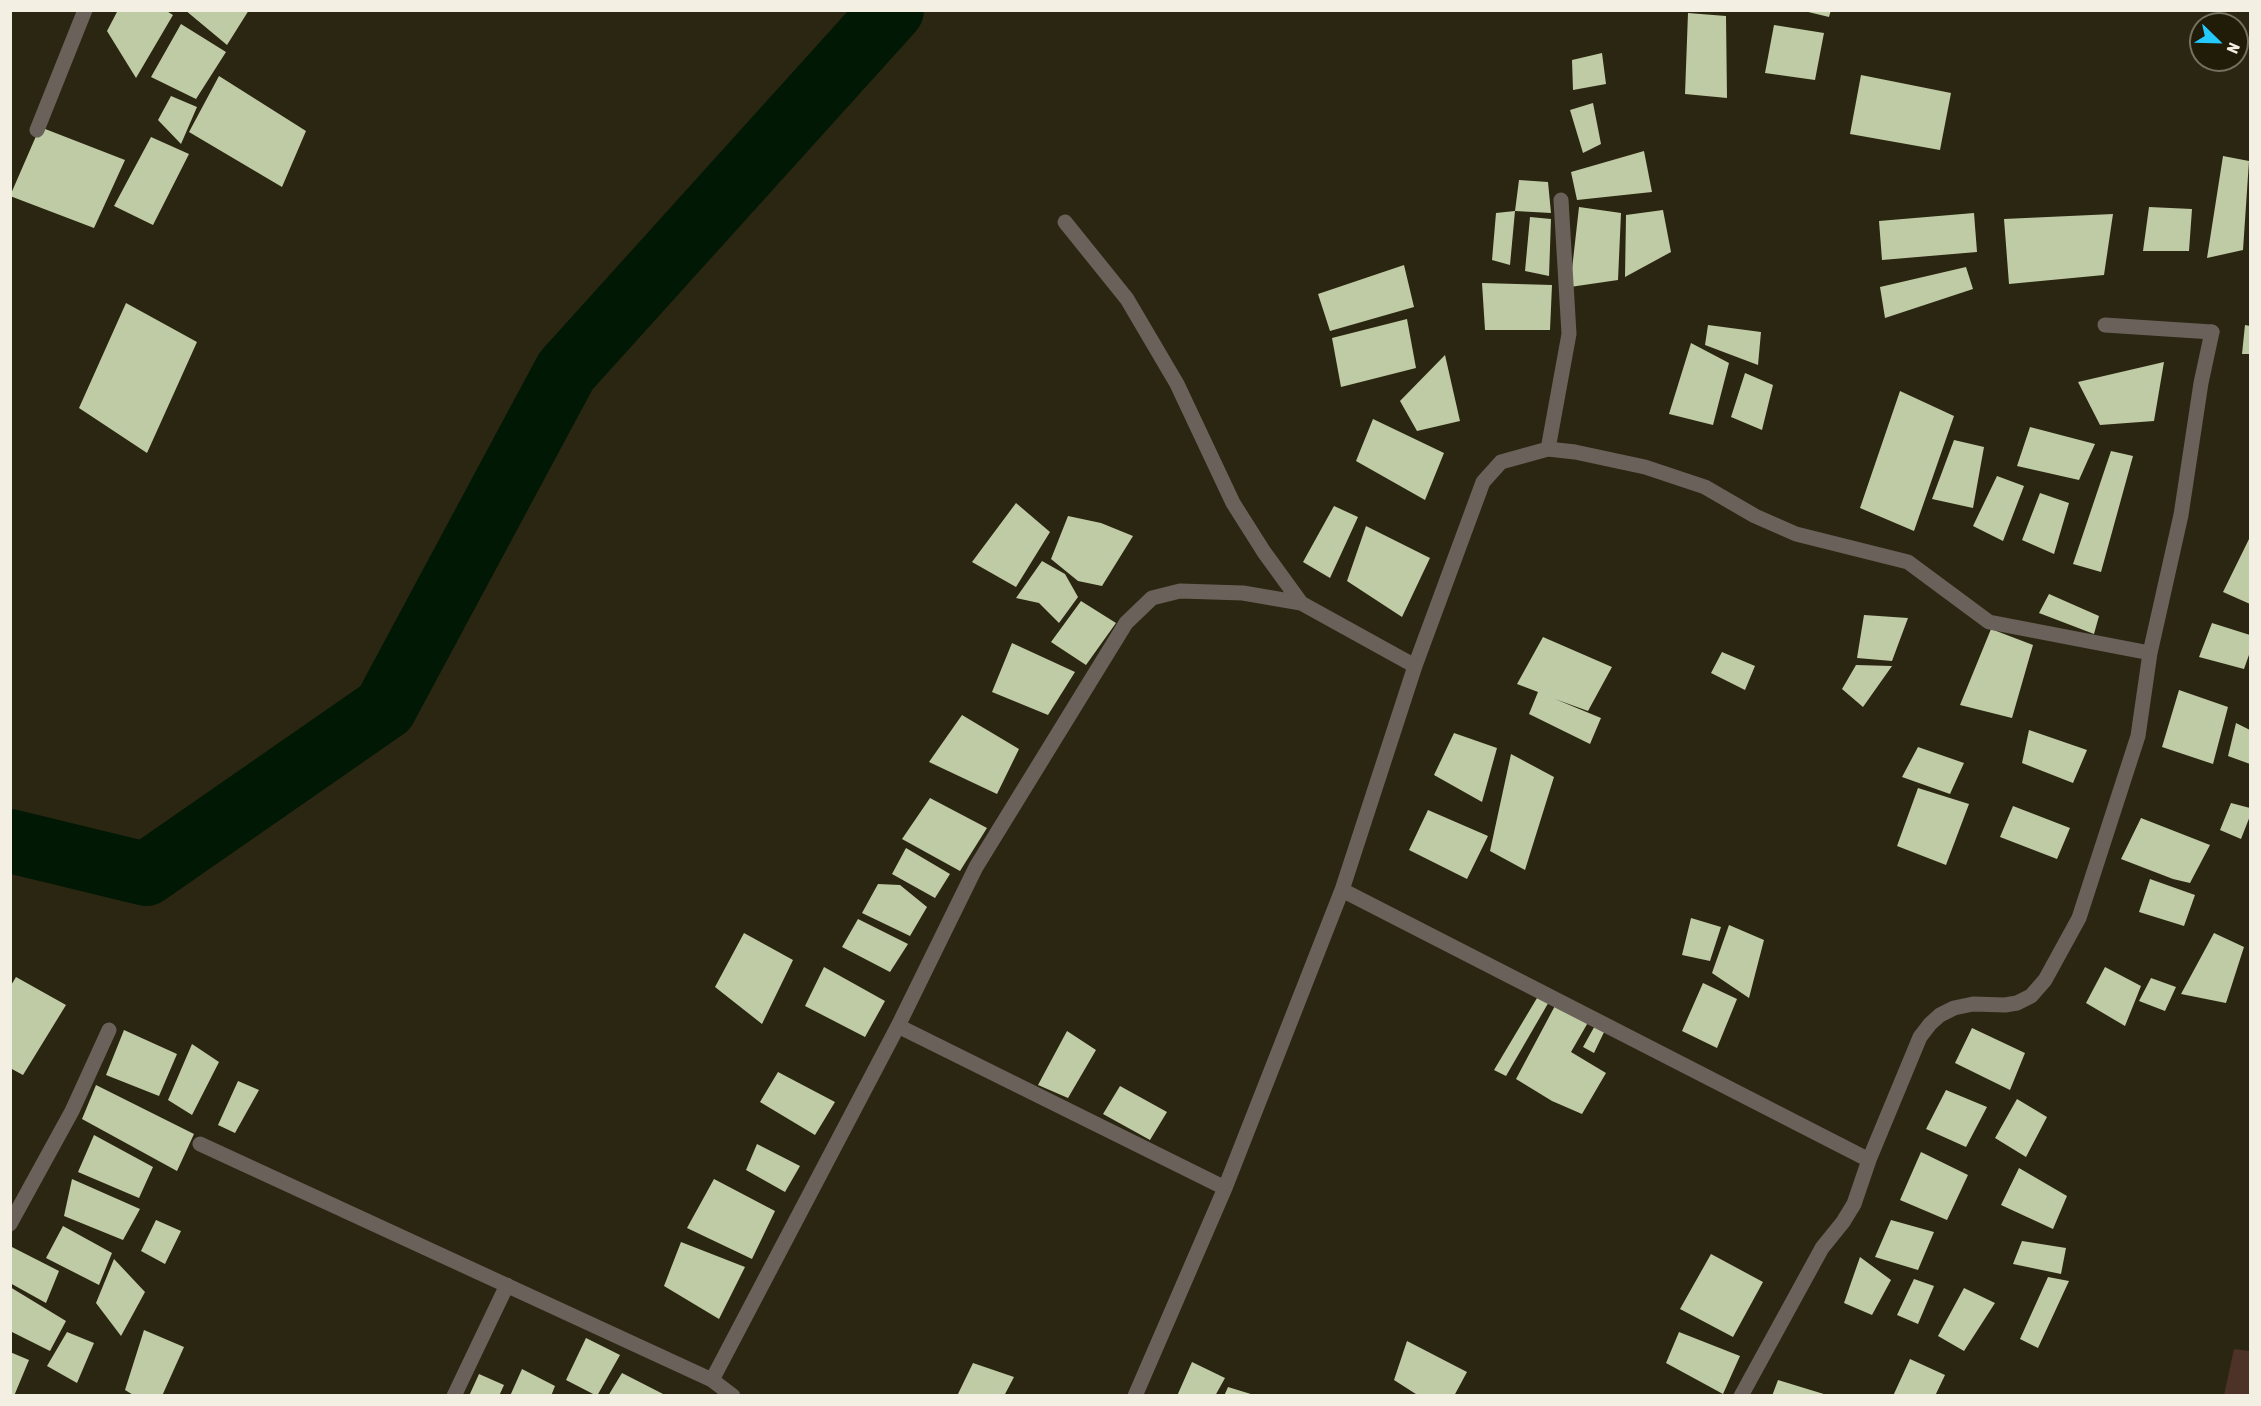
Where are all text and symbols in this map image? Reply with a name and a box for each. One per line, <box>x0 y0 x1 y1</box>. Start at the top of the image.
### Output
north arrow <box>2189 12 2249 72</box>
text: N <box>2224 40 2244 56</box>

